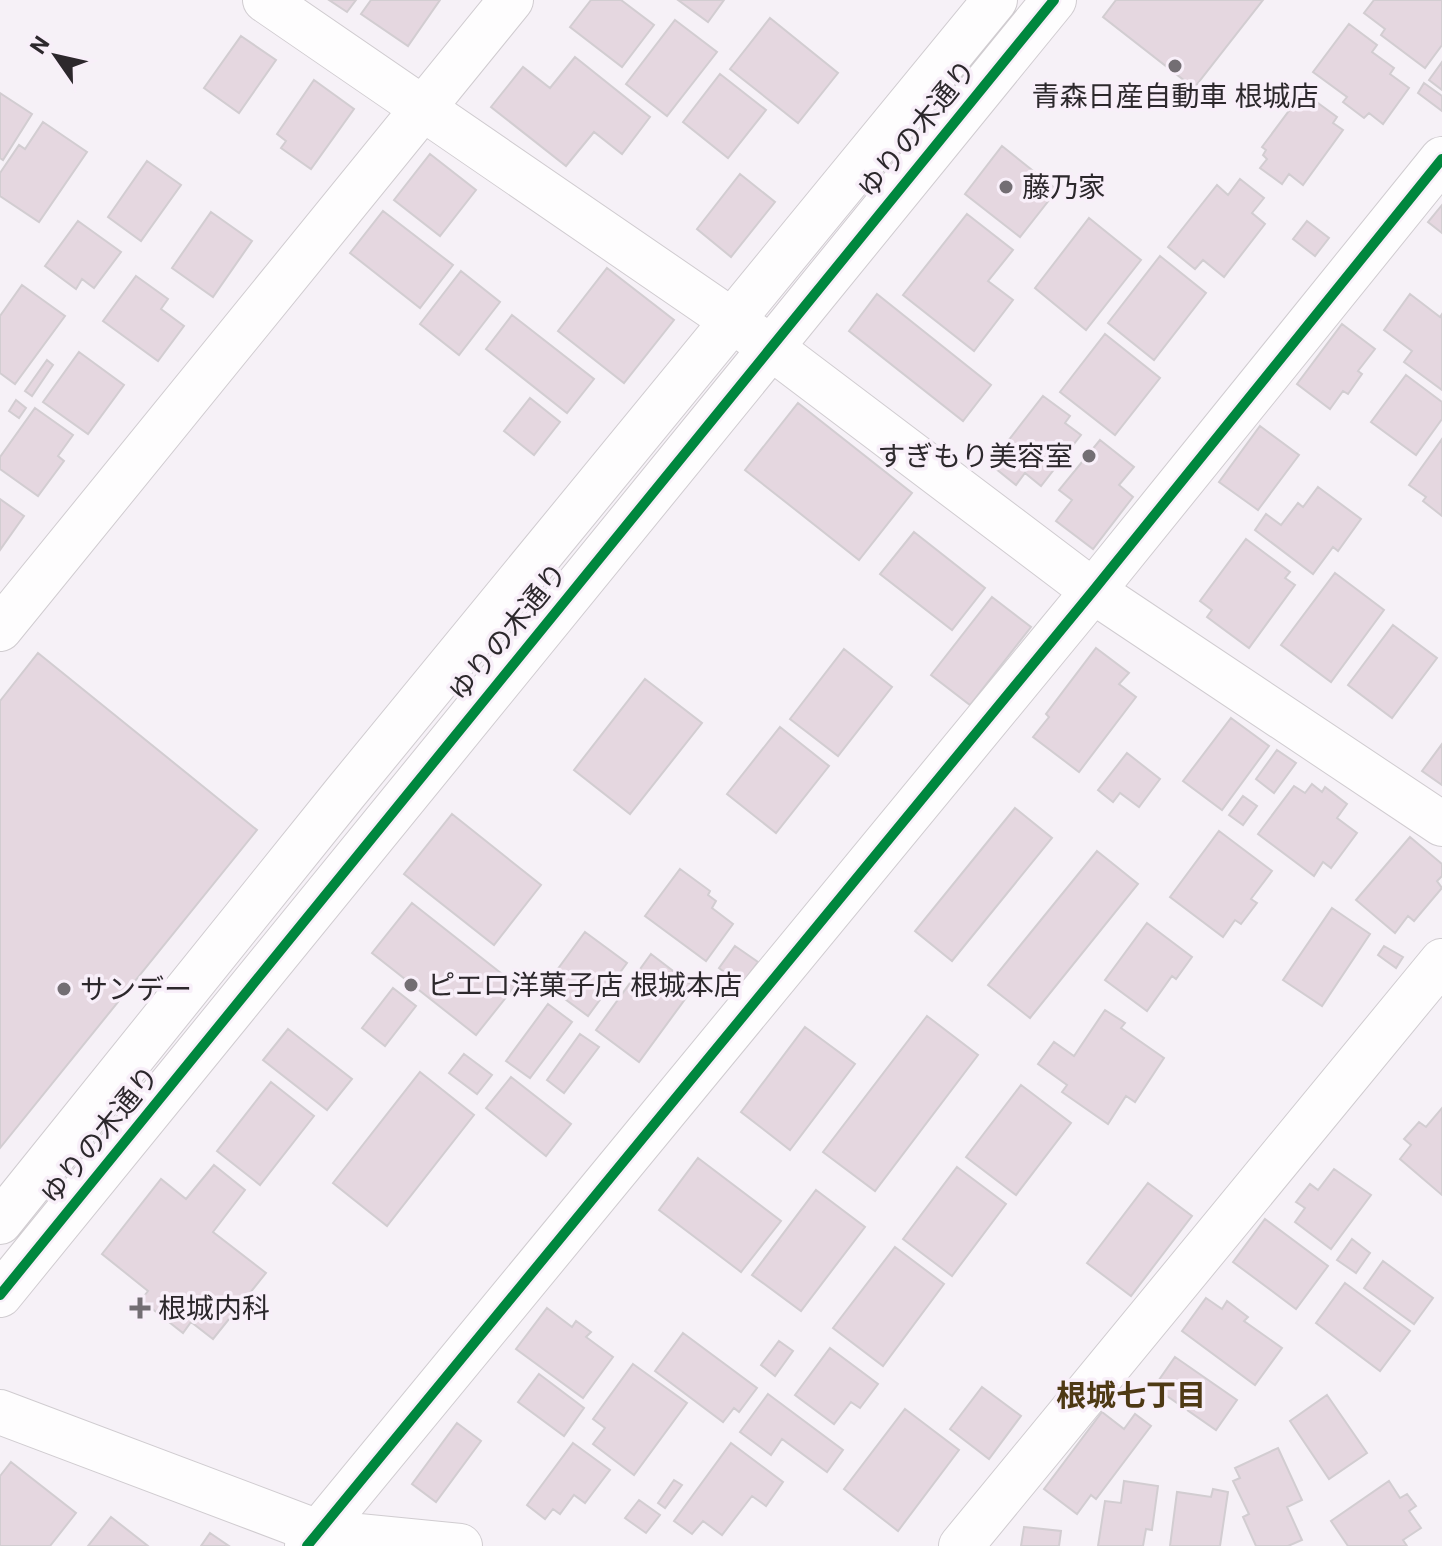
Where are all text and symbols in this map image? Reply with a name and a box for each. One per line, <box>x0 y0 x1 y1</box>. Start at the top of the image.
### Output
north arrow <box>16 16 96 96</box>
text: N <box>25 32 55 59</box>
street label: ゆりの木通り <box>851 53 983 205</box>
marker: 青森日産自動車 根城店 <box>1166 57 1184 75</box>
place label: 青森日産自動車 根城店 <box>1032 80 1318 113</box>
place label: 藤乃家 <box>1022 171 1106 204</box>
marker: 藤乃家 <box>997 178 1015 196</box>
place label: すぎもり美容室 <box>877 440 1073 473</box>
marker: すぎもり美容室 <box>1080 447 1098 465</box>
street label: ゆりの木通り <box>442 556 574 708</box>
place label: ピエロ洋菓子店 根城本店 <box>427 969 742 1002</box>
place label: サンデー <box>80 973 192 1006</box>
marker: ピエロ洋菓子店 根城本店 <box>402 976 420 994</box>
marker: サンデー <box>55 980 73 998</box>
street label: ゆりの木通り <box>34 1059 166 1211</box>
place label: 根城内科 <box>158 1292 270 1325</box>
marker: 根城内科 <box>129 1297 151 1319</box>
district label: 根城七丁目 <box>1056 1378 1206 1413</box>

